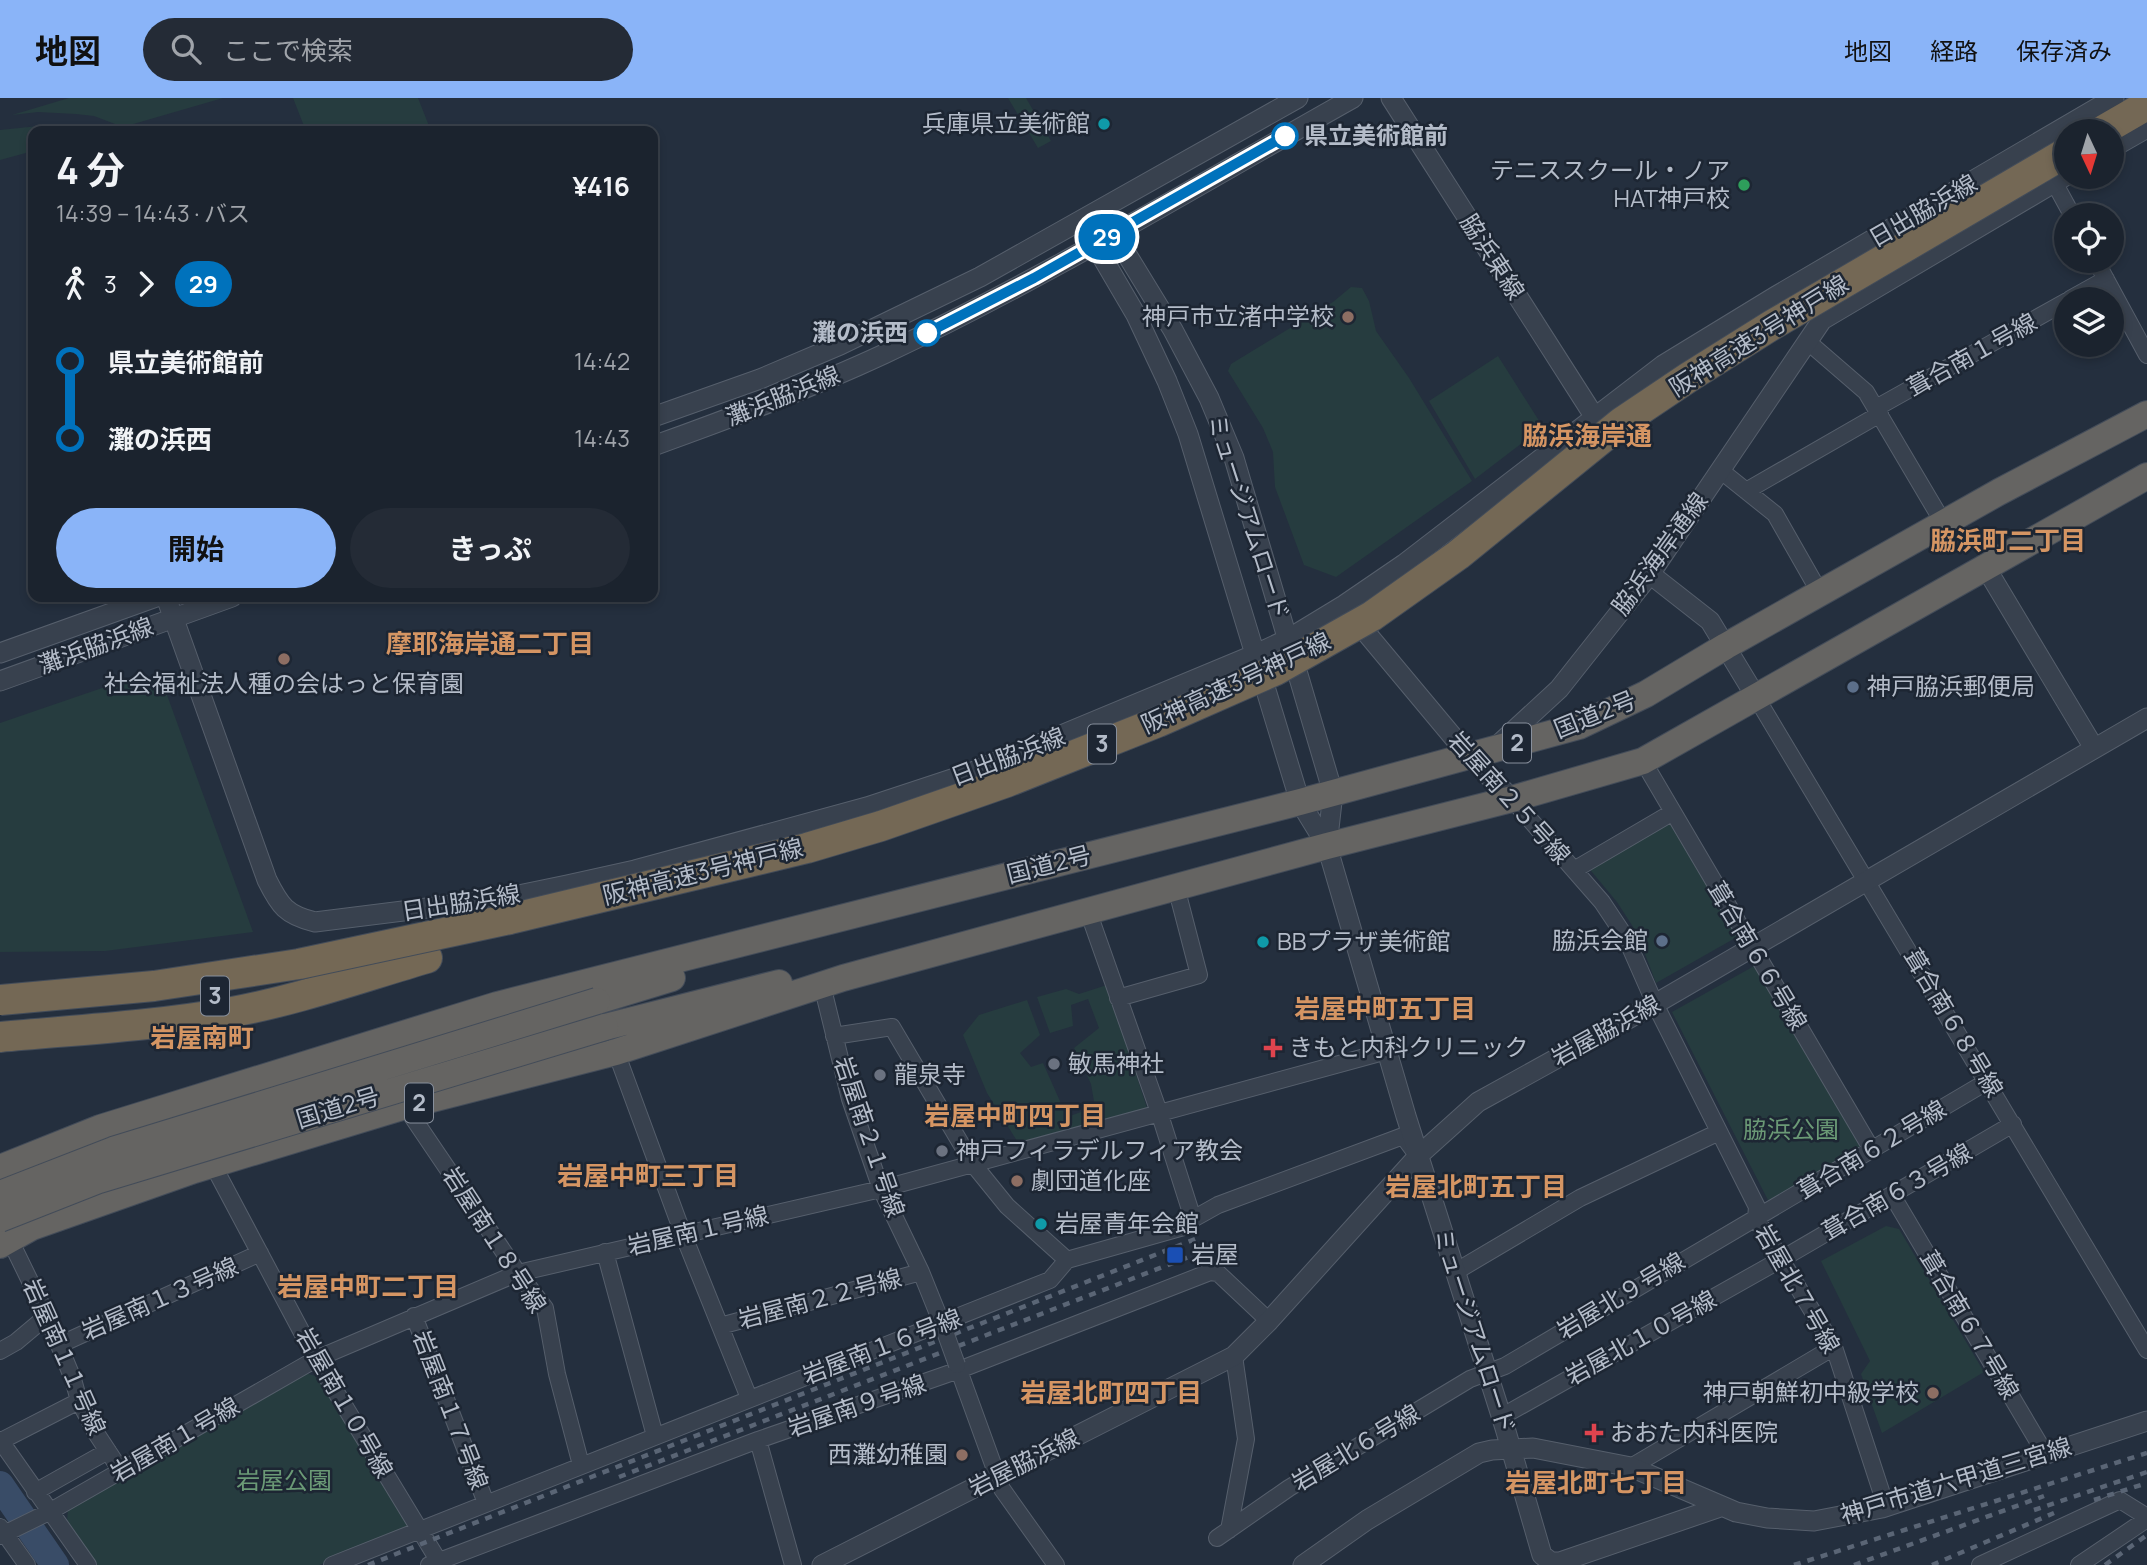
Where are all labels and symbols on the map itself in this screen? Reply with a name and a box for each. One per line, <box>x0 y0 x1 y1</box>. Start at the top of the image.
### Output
place label: 兵庫県立美術館 <box>922 106 1090 139</box>
marker: 兵庫県立美術館 <box>1096 116 1112 132</box>
place label: 県立美術館前 <box>1304 118 1448 151</box>
north arrow <box>2054 119 2124 189</box>
marker: 県立美術館前 <box>1272 123 1298 149</box>
place label: テニススクール・ノア HAT神戸校 <box>1490 153 1730 214</box>
street label: 日出脇浜線 <box>1862 165 1982 254</box>
marker: テニススクール・ノア HAT神戸校 <box>1736 177 1752 193</box>
street label: 脇浜東線 <box>1453 207 1533 305</box>
line badge: 29 <box>1076 214 1138 260</box>
street label: 阪神高速3号神戸線 <box>1662 266 1854 403</box>
place label: 神戸市立渚中学校 <box>1142 299 1334 332</box>
street label: 葺合南１号線 <box>1900 304 2042 403</box>
marker: 神戸市立渚中学校 <box>1340 309 1356 325</box>
place label: 灘の浜西 <box>812 315 908 348</box>
marker: 灘の浜西 <box>914 320 940 346</box>
street label: 灘浜脇浜線 <box>721 357 844 432</box>
street label: ミュージアムロード <box>1201 410 1298 623</box>
district label: 脇浜海岸通 <box>1522 417 1652 453</box>
street label: 脇浜海岸通線 <box>1603 485 1714 621</box>
district label: 脇浜町二丁目 <box>1930 522 2086 558</box>
street label: 灘浜脇浜線 <box>33 609 158 681</box>
street label: 阪神高速3号神戸線 <box>1135 623 1335 740</box>
district label: 摩耶海岸通二丁目 <box>386 625 594 661</box>
marker: 社会福祉法人種の会はっと保育園 <box>276 651 292 667</box>
place label: 社会福祉法人種の会はっと保育園 <box>104 666 464 699</box>
place label: 神戸脇浜郵便局 <box>1867 669 2035 702</box>
marker: 神戸脇浜郵便局 <box>1845 679 1861 695</box>
street label: 国道2号 <box>1549 682 1640 745</box>
street label: 日出脇浜線 <box>946 719 1069 793</box>
road number: 2 <box>1503 723 1531 762</box>
road number: 3 <box>1088 724 1116 764</box>
street label: 岩屋南２５号線 <box>1442 724 1579 870</box>
street label: 阪神高速3号神戸線 <box>599 830 806 911</box>
street label: 国道2号 <box>1003 837 1094 890</box>
street label: 葺合南６６号線 <box>1701 875 1816 1036</box>
street label: 日出脇浜線 <box>399 876 523 927</box>
place label: 脇浜会館 <box>1552 923 1648 956</box>
place label: BBプラザ美術館 <box>1277 924 1450 957</box>
marker: 脇浜会館 <box>1654 933 1670 949</box>
marker: BBプラザ美術館 <box>1255 934 1271 950</box>
street label: 葺合南６８号線 <box>1897 942 2012 1103</box>
road number: 3 <box>201 976 229 1015</box>
street label: 岩屋脇浜線 <box>1545 986 1666 1073</box>
district label: 岩屋中町五丁目 <box>1294 990 1476 1026</box>
district label: 岩屋南町 <box>150 1019 254 1055</box>
place label: きもと内科クリニック <box>1289 1030 1529 1063</box>
marker: きもと内科クリニック <box>1263 1038 1283 1058</box>
place label: 敏馬神社 <box>1068 1046 1164 1079</box>
street label: 岩屋南２１号線 <box>827 1052 913 1221</box>
marker: 敏馬神社 <box>1046 1056 1062 1072</box>
place label: 龍泉寺 <box>894 1057 966 1090</box>
marker: 龍泉寺 <box>872 1067 888 1083</box>
street label: 国道2号 <box>292 1078 383 1135</box>
road number: 2 <box>405 1084 433 1122</box>
street label: 葺合南６２号線 <box>1791 1091 1952 1206</box>
district label: 岩屋中町四丁目 <box>924 1097 1106 1133</box>
park label: 脇浜公園 <box>1743 1112 1839 1145</box>
place label: 神戸フィラデルフィア教会 <box>956 1133 1243 1166</box>
street label: 葺合南６３号線 <box>1815 1134 1977 1247</box>
marker: 神戸フィラデルフィア教会 <box>934 1143 950 1159</box>
district label: 岩屋中町三丁目 <box>557 1157 739 1193</box>
street label: 岩屋南１８号線 <box>436 1160 555 1319</box>
place label: 劇団道化座 <box>1031 1163 1151 1196</box>
district label: 岩屋北町五丁目 <box>1385 1168 1567 1204</box>
marker: 劇団道化座 <box>1009 1173 1025 1189</box>
street label: 岩屋南１号線 <box>624 1197 772 1262</box>
place label: 岩屋青年会館 <box>1055 1206 1199 1239</box>
marker: 岩屋青年会館 <box>1033 1216 1049 1232</box>
street label: 岩屋北７号線 <box>1748 1218 1849 1359</box>
street label: ミュージアムロード <box>1427 1224 1524 1437</box>
place label: 岩屋 <box>1191 1237 1239 1270</box>
street label: 岩屋北９号線 <box>1550 1243 1690 1346</box>
street label: 葺合南６７号線 <box>1913 1244 2028 1405</box>
marker: 岩屋 <box>1165 1245 1185 1265</box>
street label: 岩屋南１３号線 <box>76 1248 243 1347</box>
street label: 岩屋南２２号線 <box>734 1260 905 1335</box>
district label: 岩屋中町二丁目 <box>277 1268 459 1304</box>
street label: 岩屋南１１号線 <box>16 1273 115 1440</box>
street label: 岩屋北１０号線 <box>1559 1282 1722 1392</box>
street label: 岩屋南１６号線 <box>797 1300 966 1391</box>
street label: 岩屋南１０号線 <box>289 1321 402 1483</box>
street label: 岩屋南１７号線 <box>406 1325 497 1494</box>
street label: 岩屋南９号線 <box>783 1366 930 1444</box>
district label: 岩屋北町四丁目 <box>1020 1374 1202 1410</box>
place label: 神戸朝鮮初中級学校 <box>1703 1375 1919 1408</box>
marker: 神戸朝鮮初中級学校 <box>1925 1385 1941 1401</box>
street label: 岩屋南１号線 <box>104 1388 245 1489</box>
street label: 岩屋北６号線 <box>1285 1395 1425 1498</box>
place label: おおた内科医院 <box>1610 1415 1778 1448</box>
street label: 岩屋脇浜線 <box>962 1420 1084 1504</box>
marker: おおた内科医院 <box>1584 1423 1604 1443</box>
street label: 神戸市道六甲道三宮線 <box>1836 1429 2075 1530</box>
place label: 西灘幼稚園 <box>828 1437 948 1470</box>
marker: 西灘幼稚園 <box>954 1447 970 1463</box>
park label: 岩屋公園 <box>236 1463 332 1496</box>
district label: 岩屋北町七丁目 <box>1505 1464 1687 1500</box>

